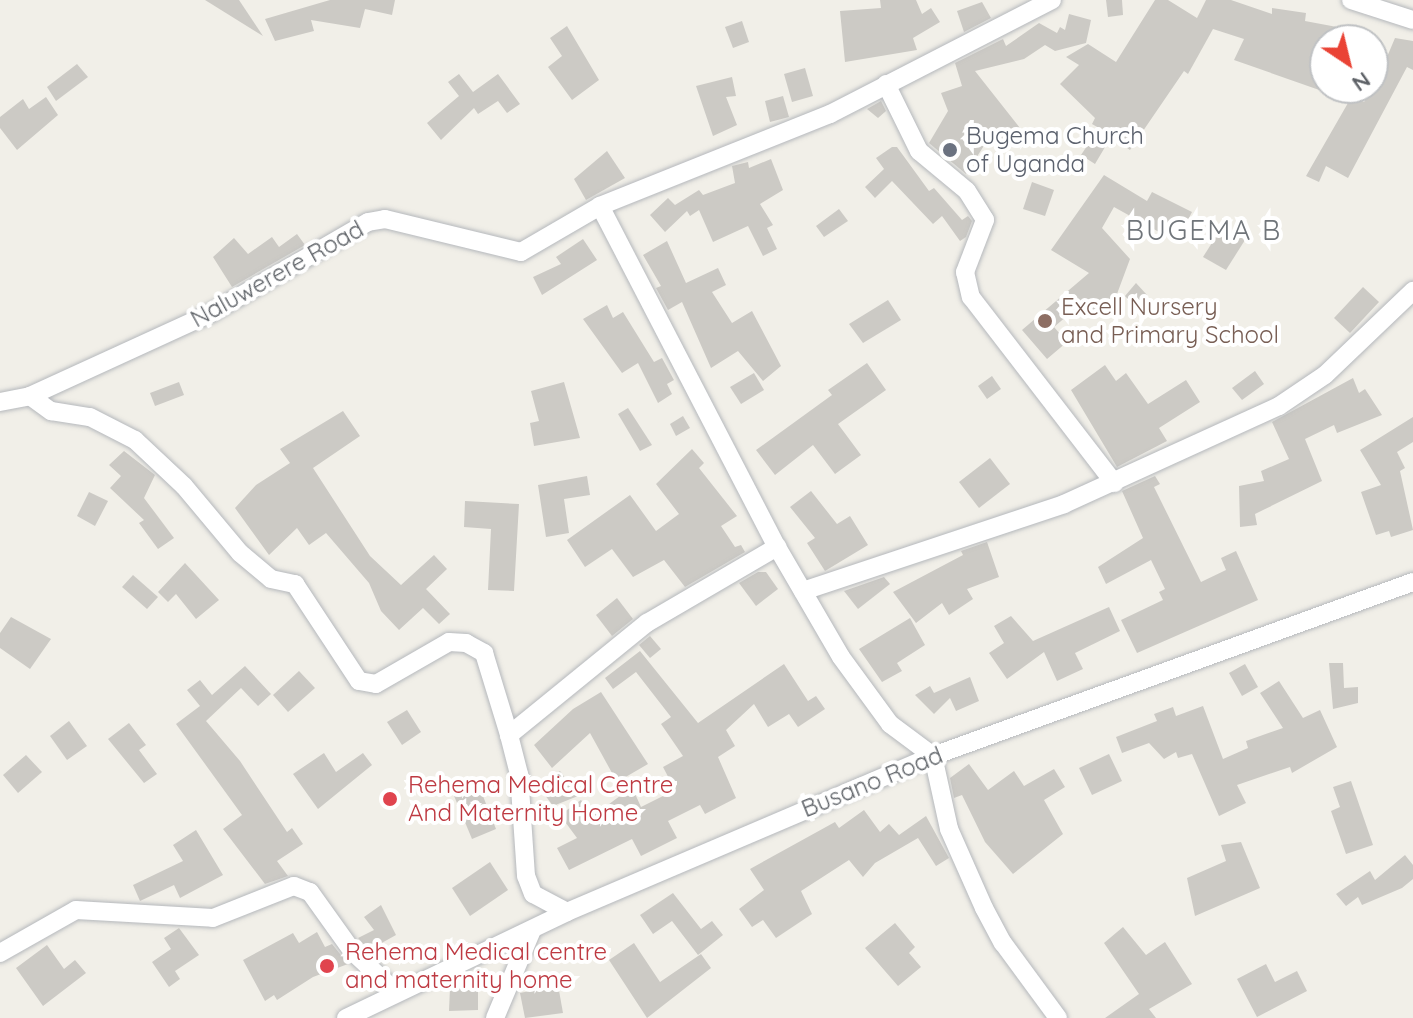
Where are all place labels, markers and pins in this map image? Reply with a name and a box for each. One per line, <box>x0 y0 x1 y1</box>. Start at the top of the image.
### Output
place label: Bugema Church of Uganda <box>966 122 1144 178</box>
marker: Bugema Church of Uganda <box>941 141 959 159</box>
place label: Excell Nursery and Primary School <box>1061 293 1279 349</box>
marker: Excell Nursery and Primary School <box>1036 312 1054 330</box>
place label: Rehema Medical Centre And Maternity Home <box>408 771 673 827</box>
marker: Rehema Medical Centre And Maternity Home <box>379 788 401 810</box>
place label: Rehema Medical centre and maternity home <box>345 938 607 994</box>
marker: Rehema Medical centre and maternity home <box>316 955 338 977</box>

